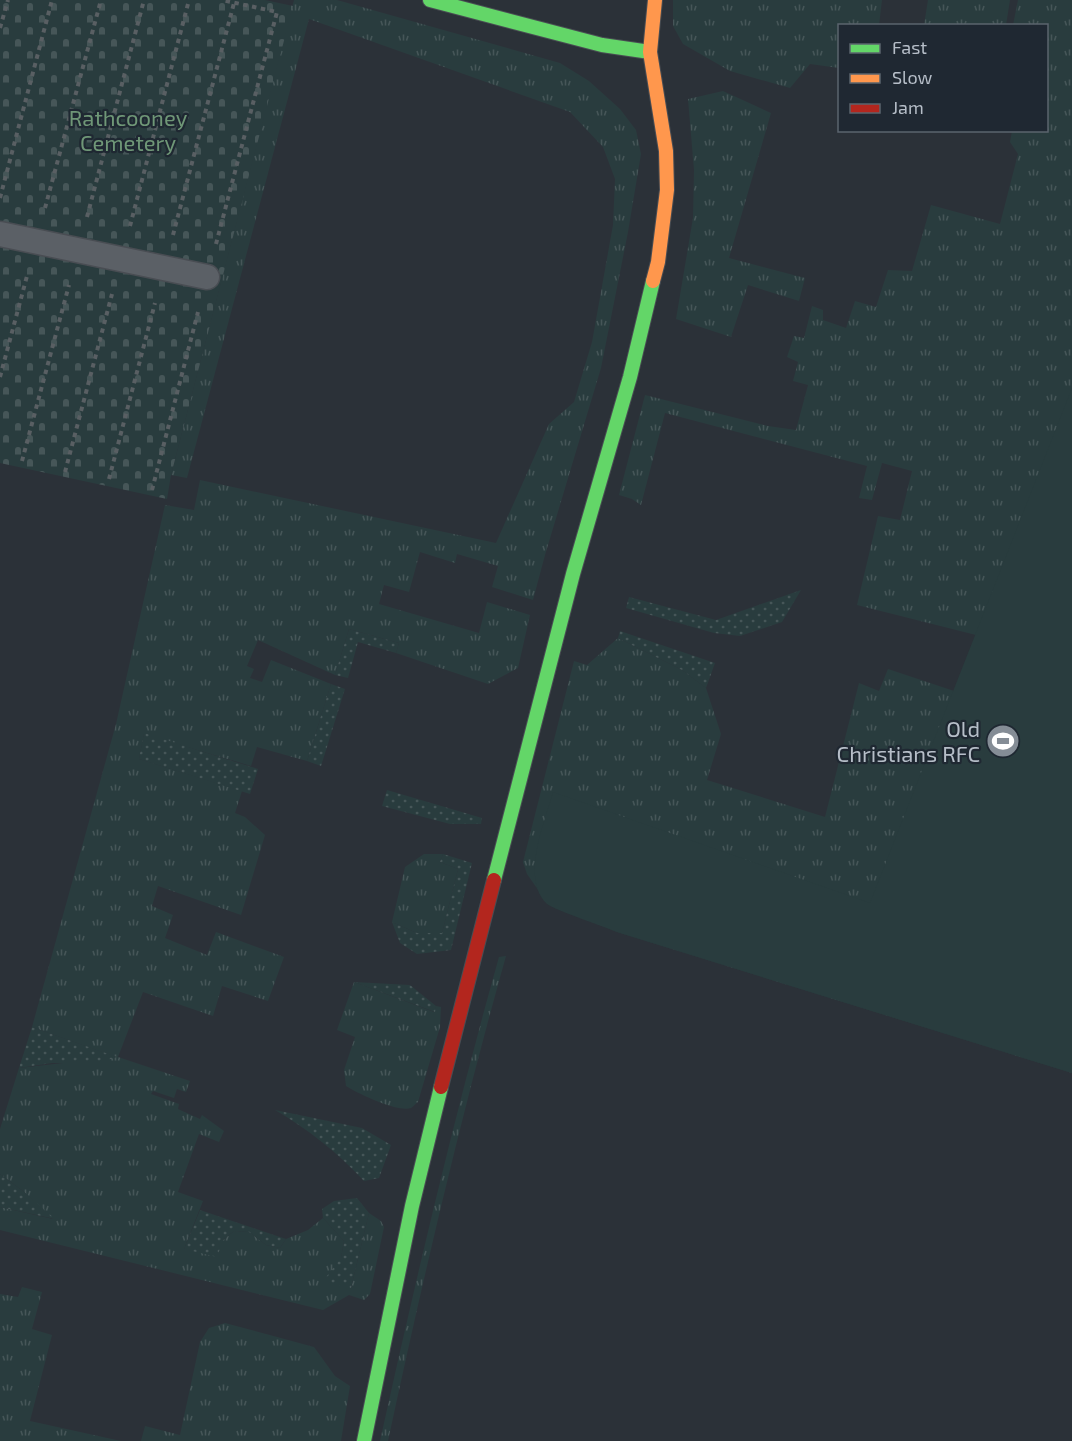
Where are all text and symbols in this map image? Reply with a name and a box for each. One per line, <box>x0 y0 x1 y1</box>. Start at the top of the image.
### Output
legend <box>838 24 1048 132</box>
text: Fast <box>892 36 927 58</box>
text: Slow <box>892 66 933 88</box>
text: Jam <box>892 96 924 118</box>
park label: Rathcooney Cemetery <box>69 104 188 155</box>
place label: Old Christians RFC <box>837 715 980 766</box>
sports icon: Old Christians RFC <box>985 723 1021 759</box>

